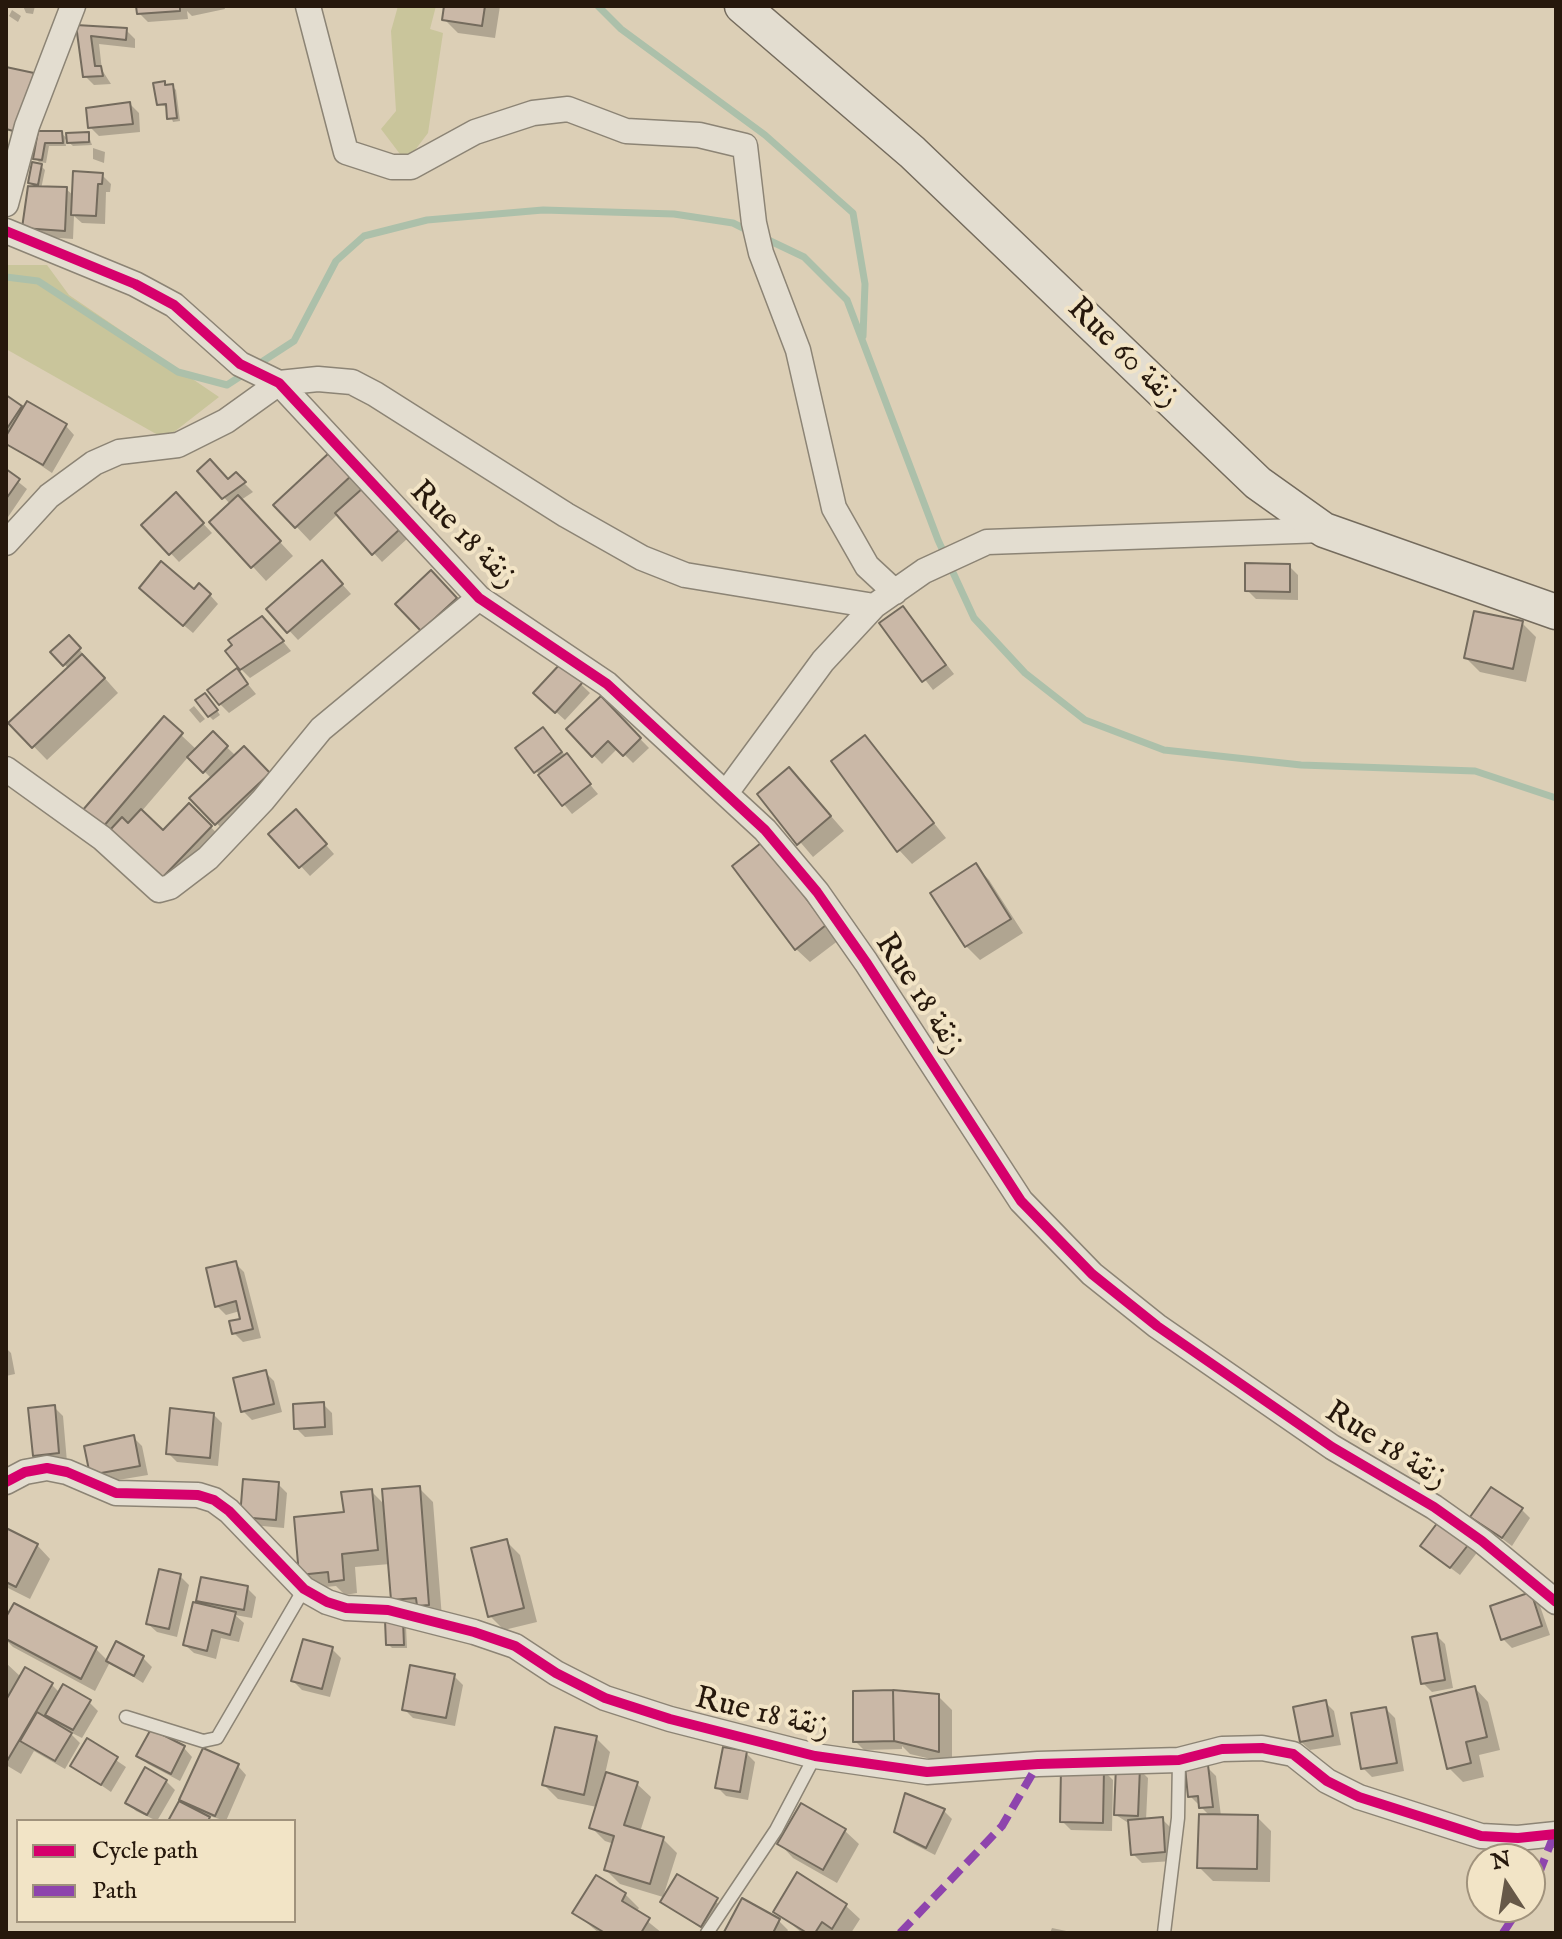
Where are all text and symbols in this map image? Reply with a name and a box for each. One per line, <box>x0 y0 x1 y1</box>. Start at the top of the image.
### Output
street label: Rue 60 زنقة <box>1058 291 1186 417</box>
street label: Rue 18 زنقة <box>400 474 524 598</box>
street label: Rue 18 زنقة <box>865 927 971 1063</box>
street label: Rue 18 زنقة <box>1317 1394 1453 1500</box>
street label: Rue 18 زنقة <box>691 1681 833 1749</box>
legend <box>16 1819 296 1923</box>
text: Cycle path <box>92 1836 198 1867</box>
north arrow <box>1466 1843 1546 1923</box>
text: N <box>1489 1846 1514 1877</box>
text: Path <box>92 1876 137 1907</box>

